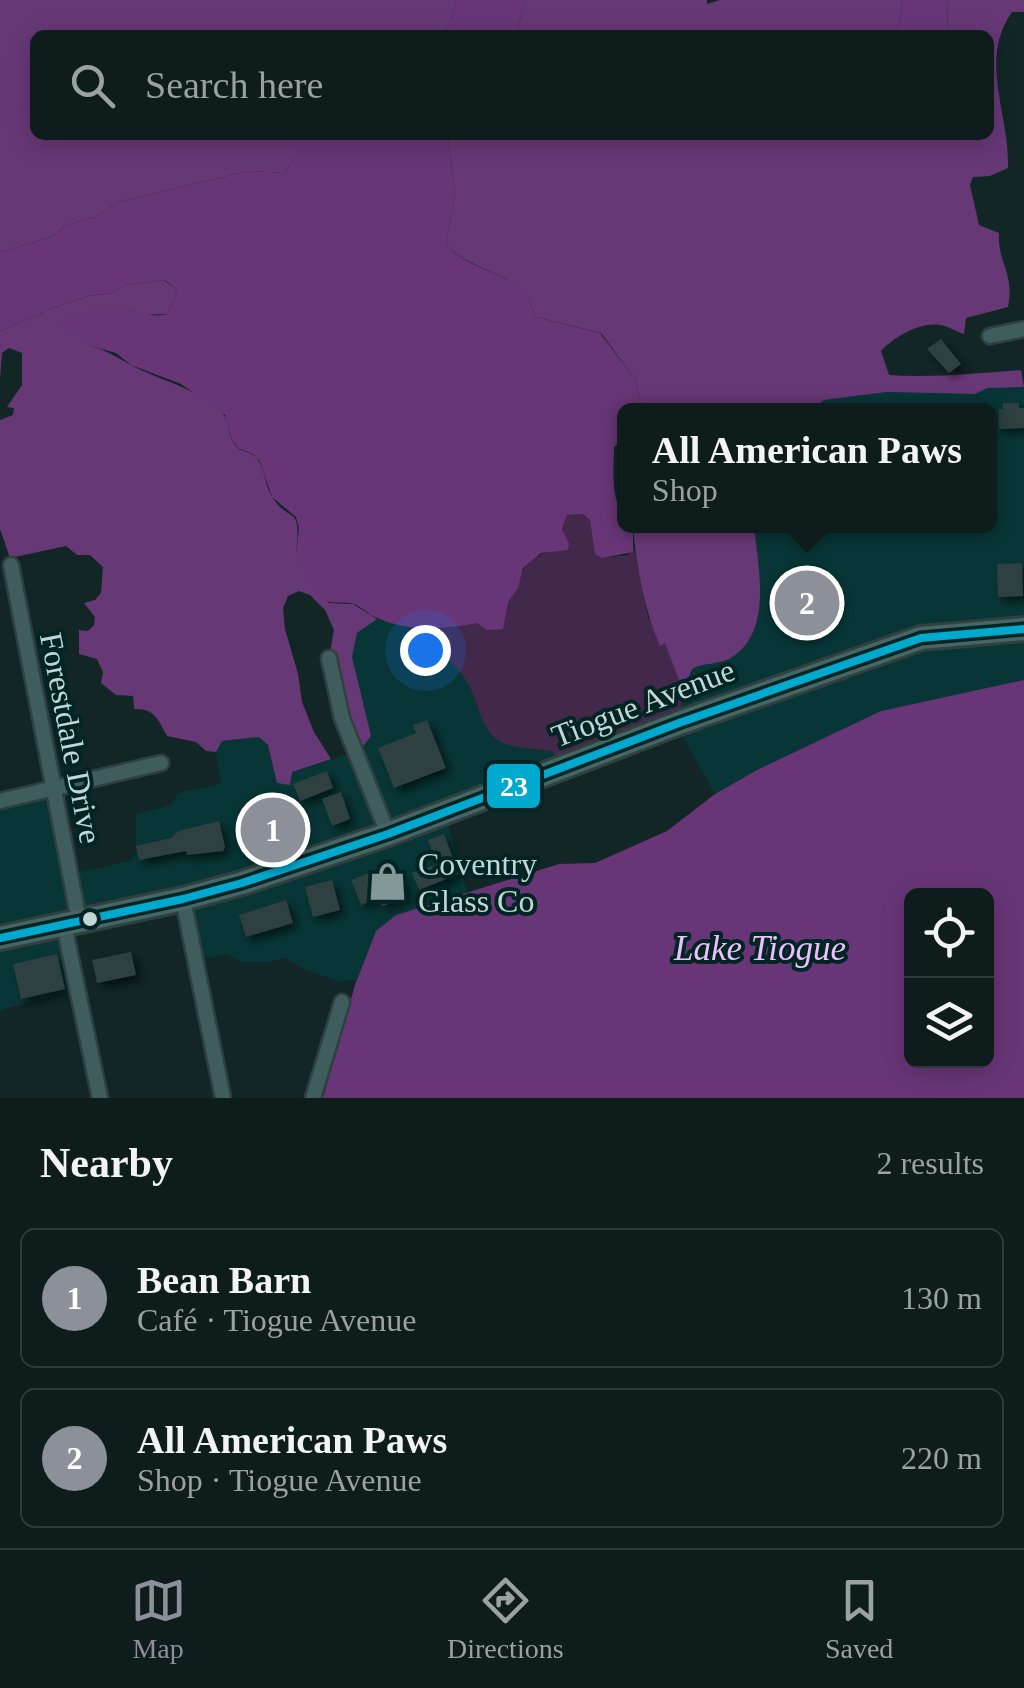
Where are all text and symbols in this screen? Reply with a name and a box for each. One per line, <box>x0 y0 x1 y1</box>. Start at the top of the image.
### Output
search box <box>30 30 994 140</box>
icon: search <box>65 58 120 113</box>
text: Search here <box>145 64 323 106</box>
popup <box>617 403 997 533</box>
text: All American Paws <box>652 429 962 471</box>
text: Shop <box>652 472 718 508</box>
pin: 2 <box>774 566 840 640</box>
your location <box>400 625 451 676</box>
street label: Forestdale Drive <box>33 629 109 847</box>
street label: Tiogue Avenue <box>547 652 739 754</box>
line badge: 23 <box>485 762 542 810</box>
text: 23 <box>500 771 528 802</box>
pin: 1 <box>240 792 306 868</box>
place label: Coventry Glass Co <box>418 846 537 919</box>
shop icon: Coventry Glass Co <box>367 861 409 903</box>
map controls <box>904 888 994 1068</box>
button: locate <box>904 888 994 978</box>
unlabelled marker <box>80 909 100 929</box>
water label: Lake Tiogue <box>673 929 846 968</box>
button: layers <box>904 978 994 1068</box>
text: Nearby <box>40 1140 173 1186</box>
text: 2 results <box>876 1145 984 1181</box>
text: Bean Barn <box>137 1259 311 1301</box>
text: 1 <box>67 1280 83 1316</box>
text: 130 m <box>901 1280 982 1316</box>
text: Café · Tiogue Avenue <box>137 1302 416 1338</box>
text: All American Paws <box>137 1419 447 1461</box>
text: 2 <box>67 1440 83 1476</box>
text: 220 m <box>901 1440 982 1476</box>
text: Shop · Tiogue Avenue <box>137 1462 422 1498</box>
tab: Map <box>131 1573 186 1665</box>
tab: Directions <box>447 1573 564 1665</box>
tab: Saved <box>825 1573 893 1665</box>

